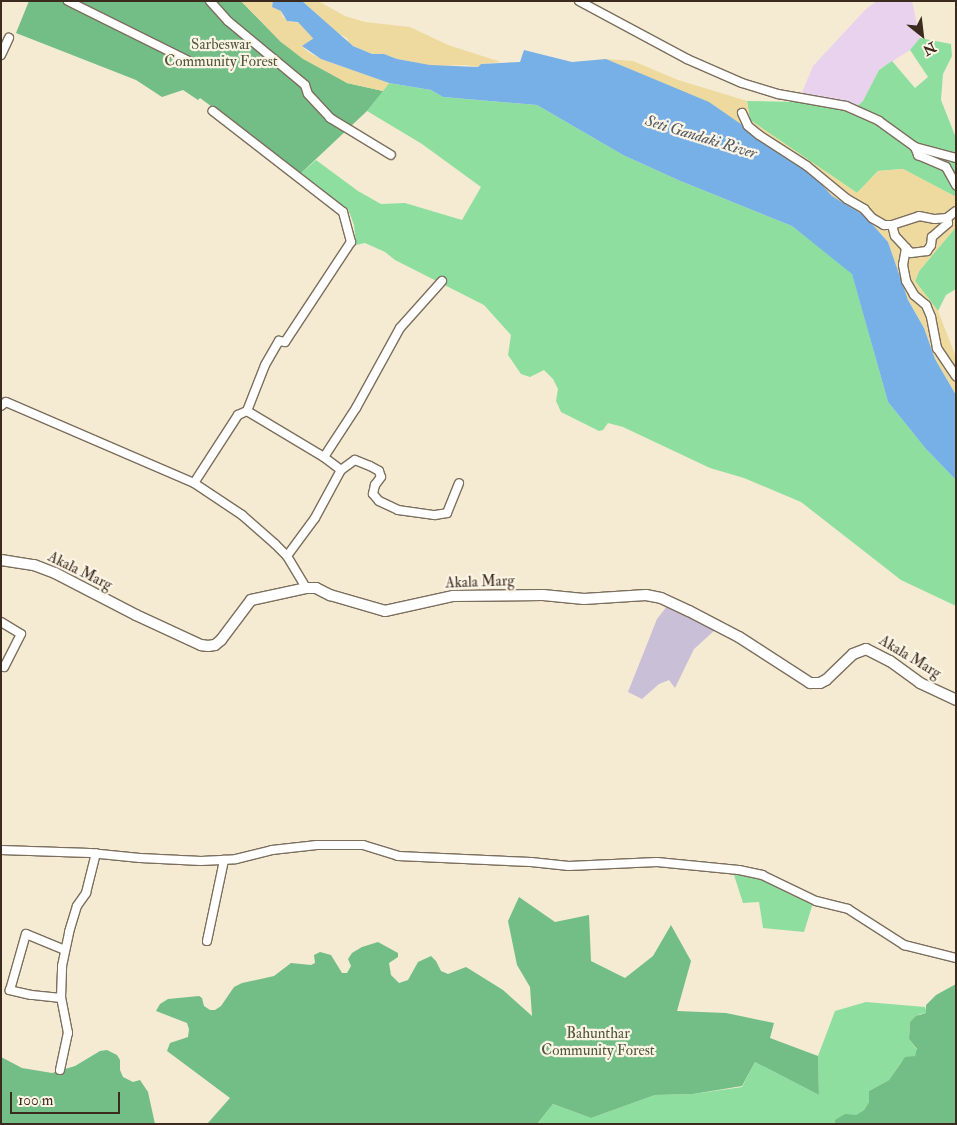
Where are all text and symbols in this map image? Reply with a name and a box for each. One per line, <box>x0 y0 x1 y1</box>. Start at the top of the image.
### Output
north arrow <box>897 10 947 60</box>
park label: Sarbeswar Community Forest <box>164 35 278 70</box>
text: N <box>920 38 939 59</box>
water label: Seti Gandaki River <box>643 111 759 163</box>
street label: Akala Marg <box>45 548 115 594</box>
street label: Akala Marg <box>445 572 515 592</box>
street label: Akala Marg <box>876 631 944 683</box>
park label: Bahunthar Community Forest <box>541 1024 655 1059</box>
scale bar <box>12 1082 122 1114</box>
text: 100 m <box>18 1091 53 1110</box>

